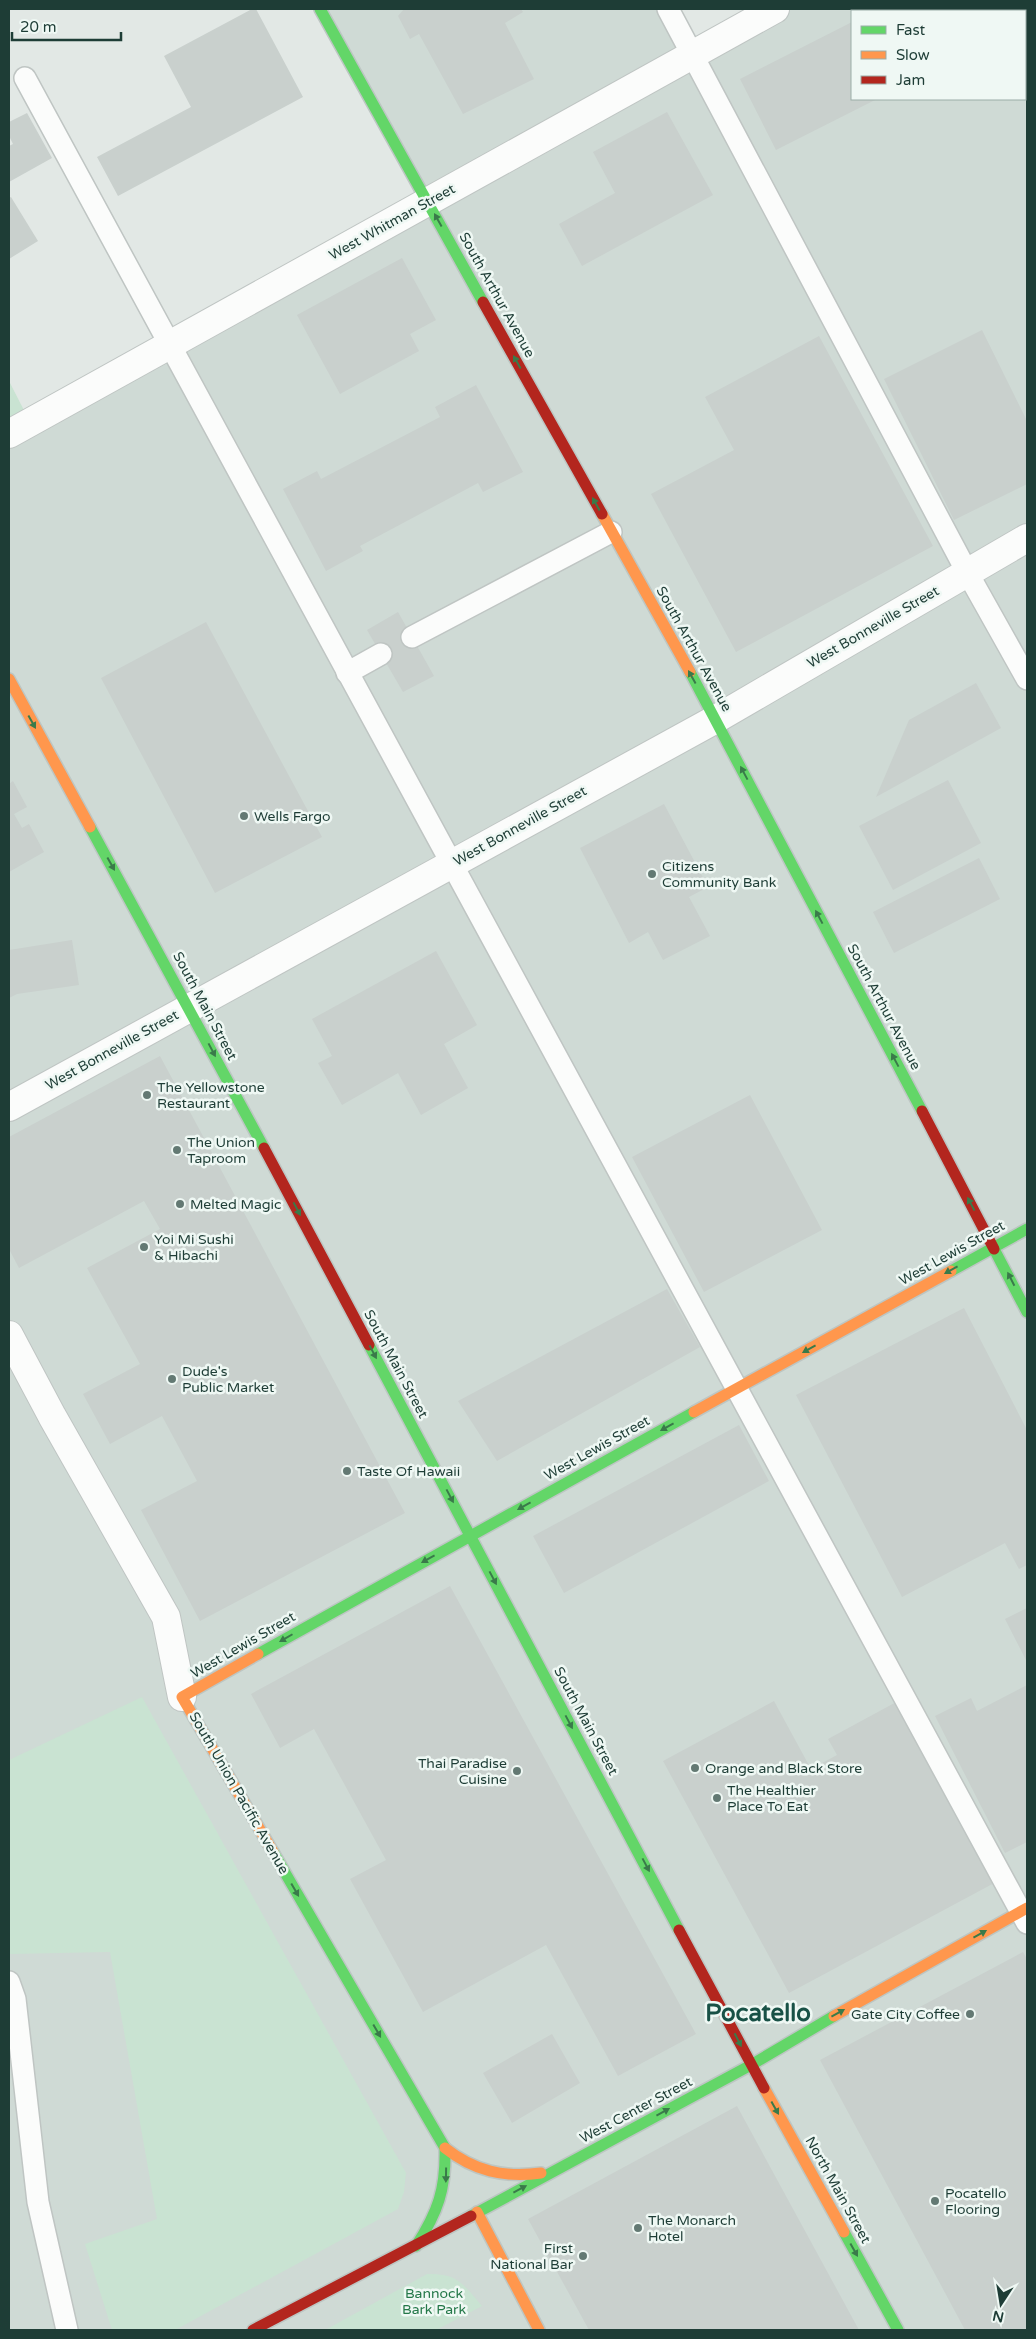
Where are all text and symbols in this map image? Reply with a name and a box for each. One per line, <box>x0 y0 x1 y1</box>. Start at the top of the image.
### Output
scale bar <box>12 10 121 42</box>
legend <box>851 10 1026 100</box>
text: 20 m <box>20 18 57 36</box>
text: Fast <box>896 21 926 39</box>
text: Slow <box>896 46 930 64</box>
text: Jam <box>896 71 925 89</box>
street label: West Whitman Street <box>326 180 459 264</box>
one-way arrow <box>434 213 442 228</box>
street label: South Arthur Avenue <box>456 229 538 361</box>
one-way arrow <box>513 355 521 369</box>
one-way arrow <box>592 497 600 512</box>
street label: West Bonneville Street <box>804 582 943 672</box>
street label: South Arthur Avenue <box>653 583 735 715</box>
one-way arrow <box>688 669 696 684</box>
one-way arrow <box>28 715 37 729</box>
one-way arrow <box>740 765 748 780</box>
street label: West Bonneville Street <box>450 782 590 870</box>
place label: Wells Fargo <box>254 808 331 825</box>
marker: Wells Fargo <box>238 810 250 822</box>
one-way arrow <box>107 857 115 872</box>
place label: Citizens Community Bank <box>662 858 777 891</box>
marker: Citizens Community Bank <box>646 868 658 880</box>
one-way arrow <box>815 910 824 923</box>
street label: South Arthur Avenue <box>844 941 924 1073</box>
street label: South Main Street <box>169 949 241 1064</box>
street label: West Bonneville Street <box>42 1006 182 1094</box>
one-way arrow <box>208 1043 216 1057</box>
one-way arrow <box>891 1053 900 1067</box>
place label: The Yellowstone Restaurant <box>157 1079 265 1112</box>
marker: The Yellowstone Restaurant <box>141 1089 153 1101</box>
place label: The Union Taproom <box>187 1134 255 1167</box>
marker: The Union Taproom <box>171 1144 183 1156</box>
place label: Melted Magic <box>190 1196 282 1213</box>
one-way arrow <box>967 1197 975 1211</box>
marker: Melted Magic <box>174 1198 186 1210</box>
one-way arrow <box>293 1202 301 1216</box>
street label: West Lewis Street <box>896 1217 1008 1289</box>
place label: Yoi Mi Sushi & Hibachi <box>154 1231 234 1264</box>
marker: Yoi Mi Sushi & Hibachi <box>138 1241 150 1253</box>
one-way arrow <box>945 1266 958 1275</box>
one-way arrow <box>1007 1272 1015 1287</box>
street label: South Main Street <box>360 1307 432 1422</box>
one-way arrow <box>369 1345 377 1360</box>
one-way arrow <box>802 1345 816 1353</box>
place label: Dude's Public Market <box>182 1363 275 1396</box>
marker: Dude's Public Market <box>166 1373 178 1385</box>
street label: West Lewis Street <box>541 1412 653 1484</box>
one-way arrow <box>659 1423 674 1431</box>
place label: Taste Of Hawaii <box>357 1463 460 1480</box>
marker: Taste Of Hawaii <box>341 1465 353 1477</box>
one-way arrow <box>445 1489 454 1502</box>
one-way arrow <box>518 1501 531 1510</box>
one-way arrow <box>421 1555 435 1563</box>
one-way arrow <box>489 1572 498 1585</box>
street label: West Lewis Street <box>188 1608 299 1682</box>
one-way arrow <box>279 1633 293 1642</box>
street label: South Main Street <box>550 1664 622 1779</box>
street label: South Union Pacific Avenue <box>186 1709 292 1877</box>
one-way arrow <box>565 1715 574 1729</box>
place label: Thai Paradise Cuisine <box>418 1755 507 1788</box>
place label: Orange and Black Store <box>705 1760 862 1777</box>
marker: Orange and Black Store <box>689 1762 701 1774</box>
marker: Thai Paradise Cuisine <box>511 1765 523 1777</box>
place label: The Healthier Place To Eat <box>727 1782 816 1815</box>
marker: The Healthier Place To Eat <box>711 1792 723 1804</box>
one-way arrow <box>642 1858 650 1873</box>
one-way arrow <box>291 1884 300 1897</box>
one-way arrow <box>973 1930 987 1938</box>
district label: Pocatello <box>705 1999 811 2028</box>
place label: Gate City Coffee <box>851 2006 960 2023</box>
marker: Gate City Coffee <box>964 2008 976 2020</box>
one-way arrow <box>832 2009 845 2018</box>
one-way arrow <box>373 2024 382 2037</box>
one-way arrow <box>734 2033 742 2047</box>
street label: West Center Street <box>577 2073 696 2147</box>
one-way arrow <box>771 2100 779 2115</box>
one-way arrow <box>656 2108 671 2116</box>
street label: North Main Street <box>802 2134 875 2247</box>
one-way arrow <box>441 2167 449 2183</box>
one-way arrow <box>513 2185 528 2193</box>
place label: Pocatello Flooring <box>945 2185 1007 2218</box>
marker: Pocatello Flooring <box>929 2195 941 2207</box>
place label: The Monarch Hotel <box>648 2212 736 2245</box>
marker: The Monarch Hotel <box>632 2222 644 2234</box>
place label: First National Bar <box>490 2240 574 2273</box>
one-way arrow <box>850 2242 858 2257</box>
marker: First National Bar <box>577 2250 589 2262</box>
north arrow <box>976 2279 1026 2329</box>
park label: Bannock Bark Park <box>402 2285 466 2318</box>
text: N <box>991 2307 1006 2326</box>

